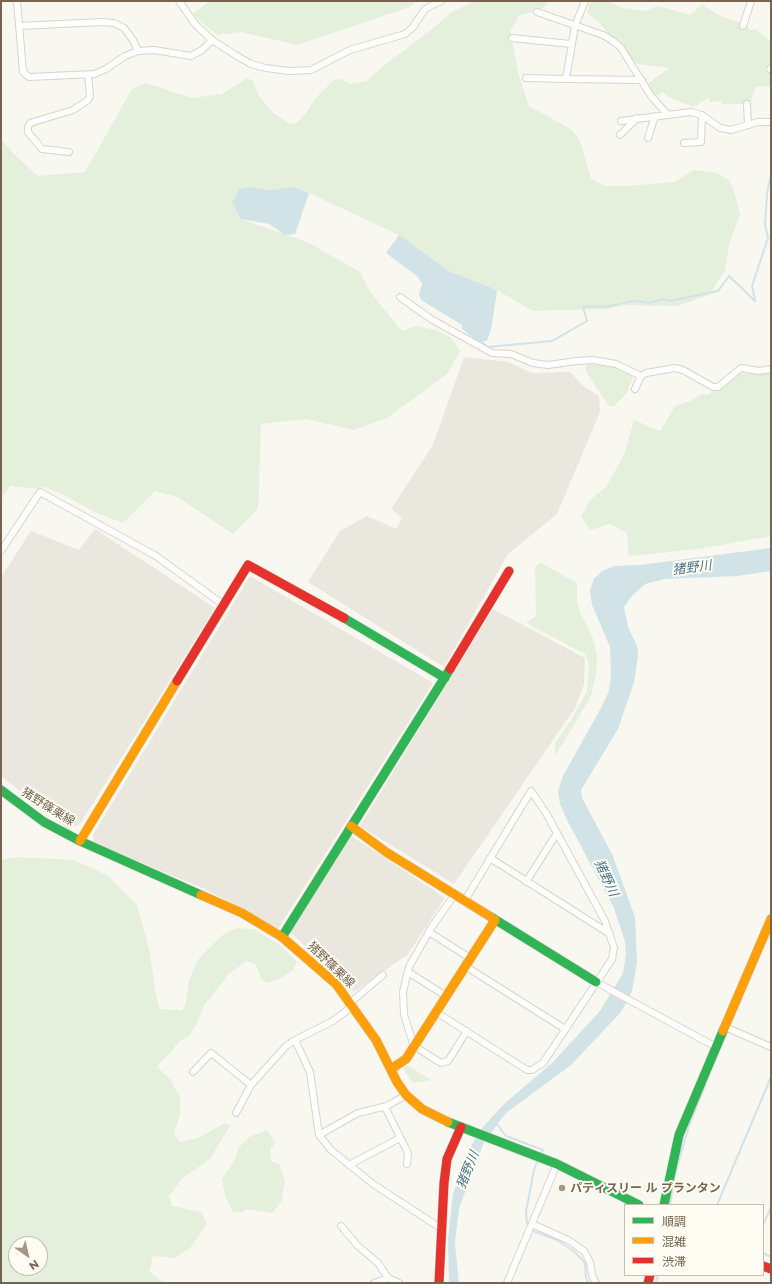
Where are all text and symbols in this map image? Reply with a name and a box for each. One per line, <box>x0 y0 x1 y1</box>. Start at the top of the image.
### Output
water label: 猪野川 <box>672 558 712 578</box>
street label: 猪野篠栗線 <box>19 785 77 829</box>
water label: 猪野川 <box>591 857 621 899</box>
street label: 猪野篠栗線 <box>304 939 358 991</box>
water label: 猪野川 <box>453 1149 483 1191</box>
place label: パティスリー ル プランタン <box>570 1181 721 1195</box>
marker: パティスリー ル プランタン <box>557 1183 567 1193</box>
legend <box>624 1204 764 1276</box>
text: 順調 <box>662 1214 686 1229</box>
text: 混雑 <box>662 1234 686 1249</box>
north arrow <box>8 1236 48 1276</box>
text: 渋滞 <box>662 1254 686 1269</box>
text: N <box>27 1257 42 1273</box>

